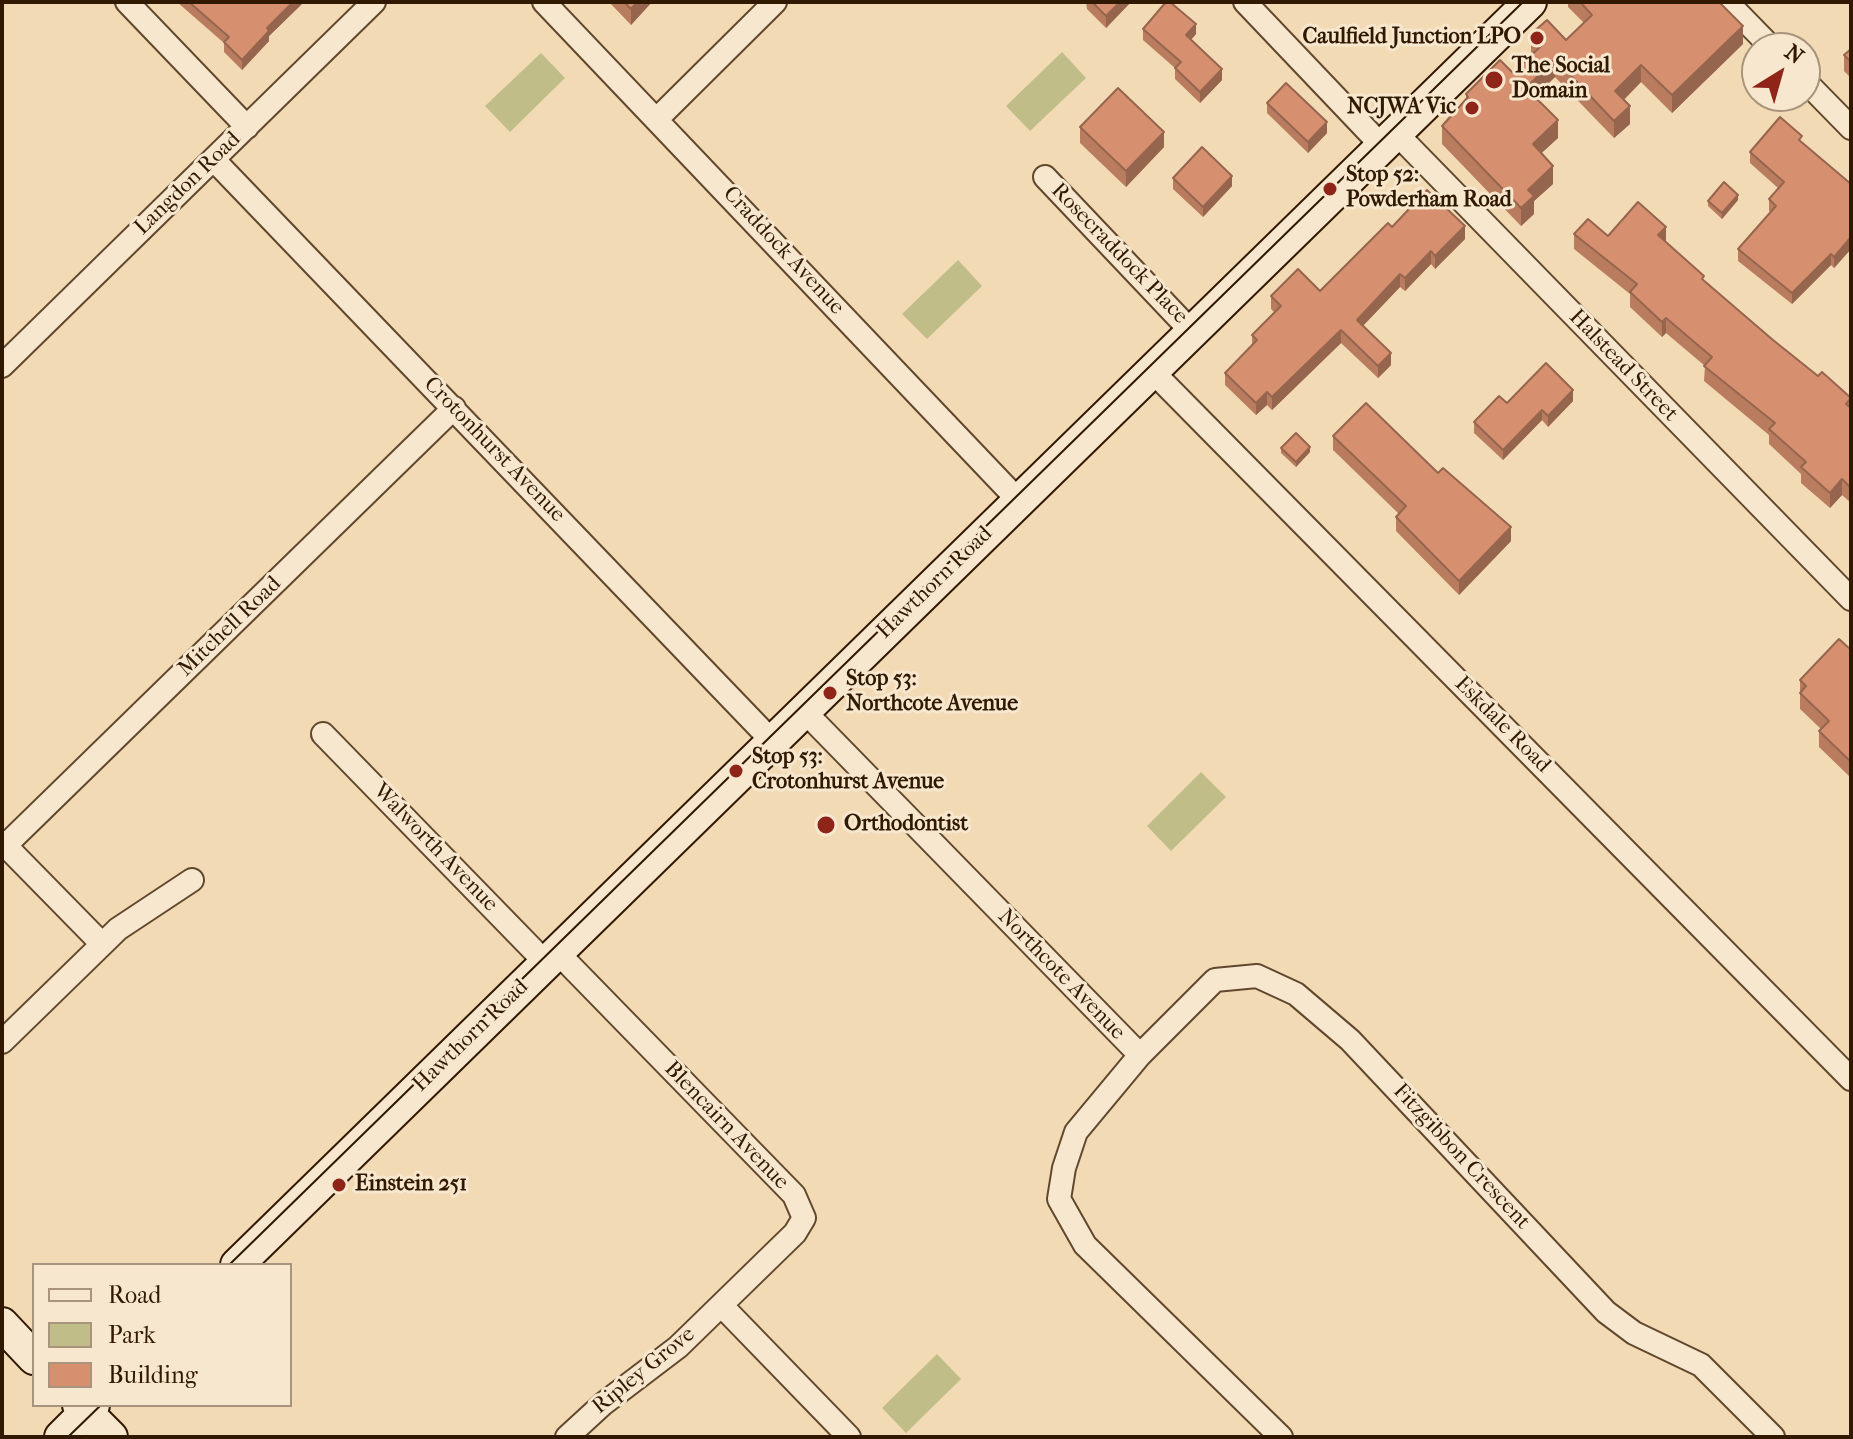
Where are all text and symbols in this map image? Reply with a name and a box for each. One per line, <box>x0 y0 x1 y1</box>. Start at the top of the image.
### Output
place label: Caulfield Junction LPO <box>1303 25 1521 51</box>
marker: Caulfield Junction LPO <box>1528 29 1546 47</box>
north arrow <box>1741 32 1821 112</box>
text: N <box>1780 39 1809 70</box>
place label: The Social Domain <box>1512 54 1610 106</box>
marker: The Social Domain <box>1483 69 1505 91</box>
place label: NCJWA Vic <box>1347 95 1456 121</box>
marker: NCJWA Vic <box>1463 99 1481 117</box>
street label: Langdon Road <box>129 127 247 241</box>
place label: Stop 52: Powderham Road <box>1346 163 1512 214</box>
street label: Rosecraddock Place <box>1045 178 1193 330</box>
marker: Stop 52: Powderham Road <box>1321 180 1339 198</box>
street label: Craddock Avenue <box>717 181 849 321</box>
street label: Halstead Street <box>1563 305 1683 427</box>
street label: Crotonhurst Avenue <box>418 372 570 528</box>
street label: Hawthorn Road <box>872 521 998 645</box>
street label: Mitchell Road <box>173 571 287 683</box>
place label: Stop 53: Northcote Avenue <box>846 667 1018 718</box>
street label: Eskdale Road <box>1448 671 1556 779</box>
marker: Stop 53: Northcote Avenue <box>821 684 839 702</box>
place label: Stop 53: Crotonhurst Avenue <box>752 745 944 796</box>
marker: Stop 53: Crotonhurst Avenue <box>727 762 745 780</box>
street label: Walworth Avenue <box>367 778 503 918</box>
place label: Orthodontist <box>844 812 968 838</box>
marker: Orthodontist <box>815 814 837 836</box>
street label: Northcote Avenue <box>992 904 1130 1046</box>
street label: Hawthorn Road <box>408 974 534 1098</box>
street label: Blencairn Avenue <box>658 1056 794 1196</box>
street label: Fitzgibbon Crescent <box>1387 1079 1535 1235</box>
place label: Einstein 251 <box>355 1172 467 1198</box>
marker: Einstein 251 <box>330 1176 348 1194</box>
legend <box>32 1263 292 1407</box>
text: Road <box>108 1281 161 1309</box>
text: Park <box>108 1321 156 1349</box>
street label: Ripley Grove <box>587 1322 701 1420</box>
text: Building <box>108 1361 198 1389</box>

